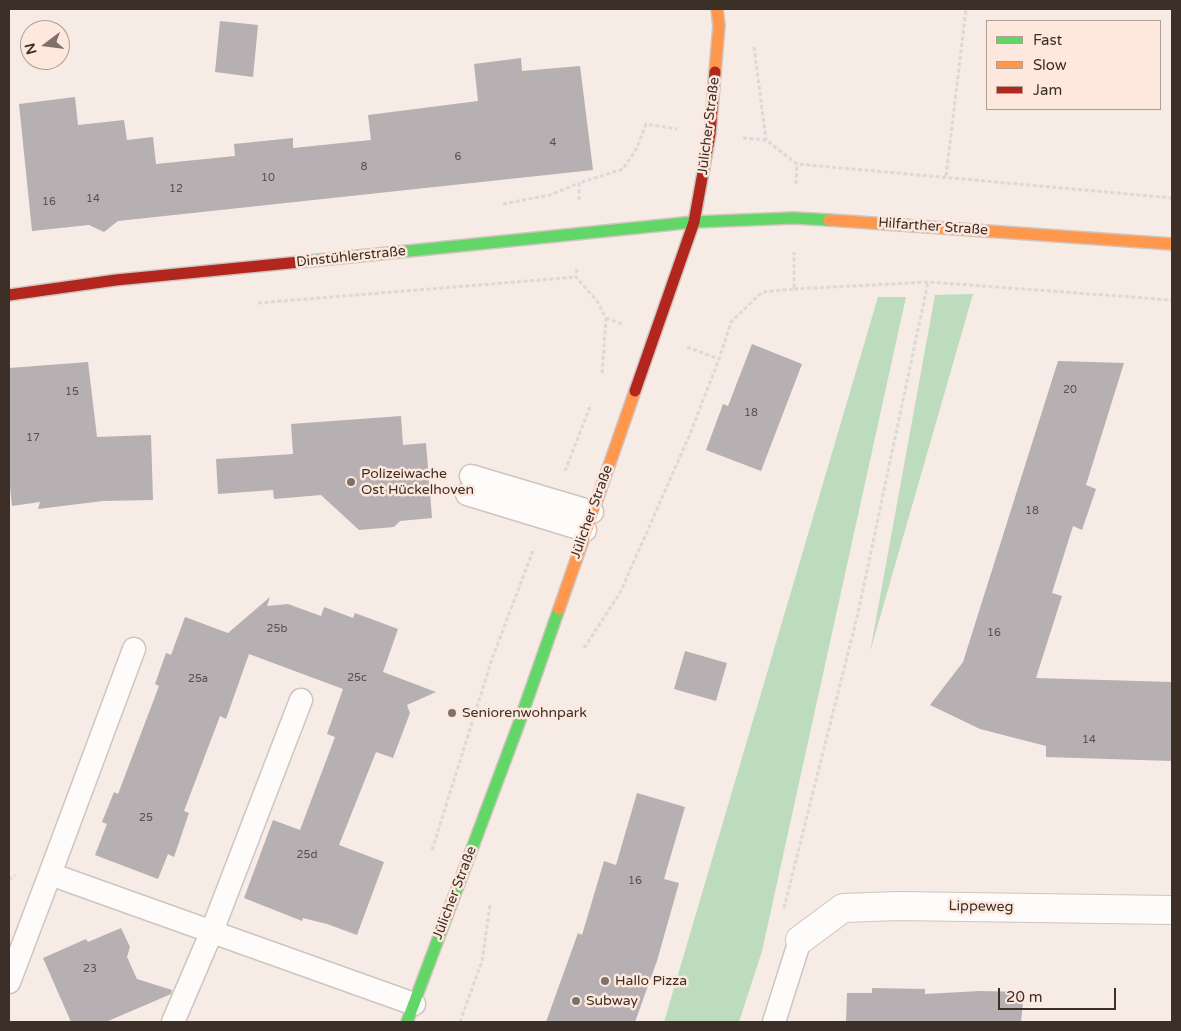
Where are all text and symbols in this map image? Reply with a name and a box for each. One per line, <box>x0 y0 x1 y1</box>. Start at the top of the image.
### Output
north arrow <box>20 20 70 70</box>
legend <box>986 20 1161 110</box>
text: Fast <box>1033 31 1062 49</box>
text: N <box>21 41 41 56</box>
text: Slow <box>1033 56 1067 74</box>
street label: Jülicher Straße <box>695 76 723 176</box>
text: Jam <box>1033 81 1062 99</box>
house number: 4 <box>550 136 556 150</box>
house number: 6 <box>455 150 461 164</box>
house number: 8 <box>361 160 367 174</box>
house number: 10 <box>261 171 275 185</box>
house number: 12 <box>169 182 183 196</box>
house number: 14 <box>86 192 100 206</box>
house number: 16 <box>42 195 56 209</box>
street label: Hilfarther Straße <box>878 215 988 239</box>
street label: Dinstühlerstraße <box>295 243 407 271</box>
house number: 20 <box>1063 383 1077 397</box>
house number: 15 <box>65 385 79 399</box>
house number: 18 <box>744 406 758 420</box>
house number: 17 <box>26 431 40 445</box>
street label: Jülicher Straße <box>567 463 617 561</box>
place label: Polizeiwache Ost Hückelhoven <box>361 466 474 498</box>
marker: Polizeiwache Ost Hückelhoven <box>345 476 357 488</box>
house number: 18 <box>1025 504 1039 518</box>
house number: 25b <box>267 622 287 636</box>
house number: 16 <box>987 626 1001 640</box>
house number: 25c <box>347 671 367 685</box>
house number: 25a <box>188 672 208 686</box>
place label: Seniorenwohnpark <box>462 705 587 721</box>
marker: Seniorenwohnpark <box>446 707 458 719</box>
house number: 14 <box>1082 733 1096 747</box>
house number: 25 <box>139 811 153 825</box>
street label: Jülicher Straße <box>430 844 480 942</box>
house number: 25d <box>297 848 317 862</box>
house number: 16 <box>628 874 642 888</box>
street label: Lippeweg <box>948 898 1014 916</box>
house number: 23 <box>83 962 97 976</box>
place label: Hallo Pizza <box>615 973 687 989</box>
marker: Hallo Pizza <box>599 975 611 987</box>
scale bar <box>1001 978 1118 1010</box>
text: 20 m <box>1006 988 1043 1006</box>
place label: Subway <box>586 993 638 1009</box>
marker: Subway <box>570 995 582 1007</box>

